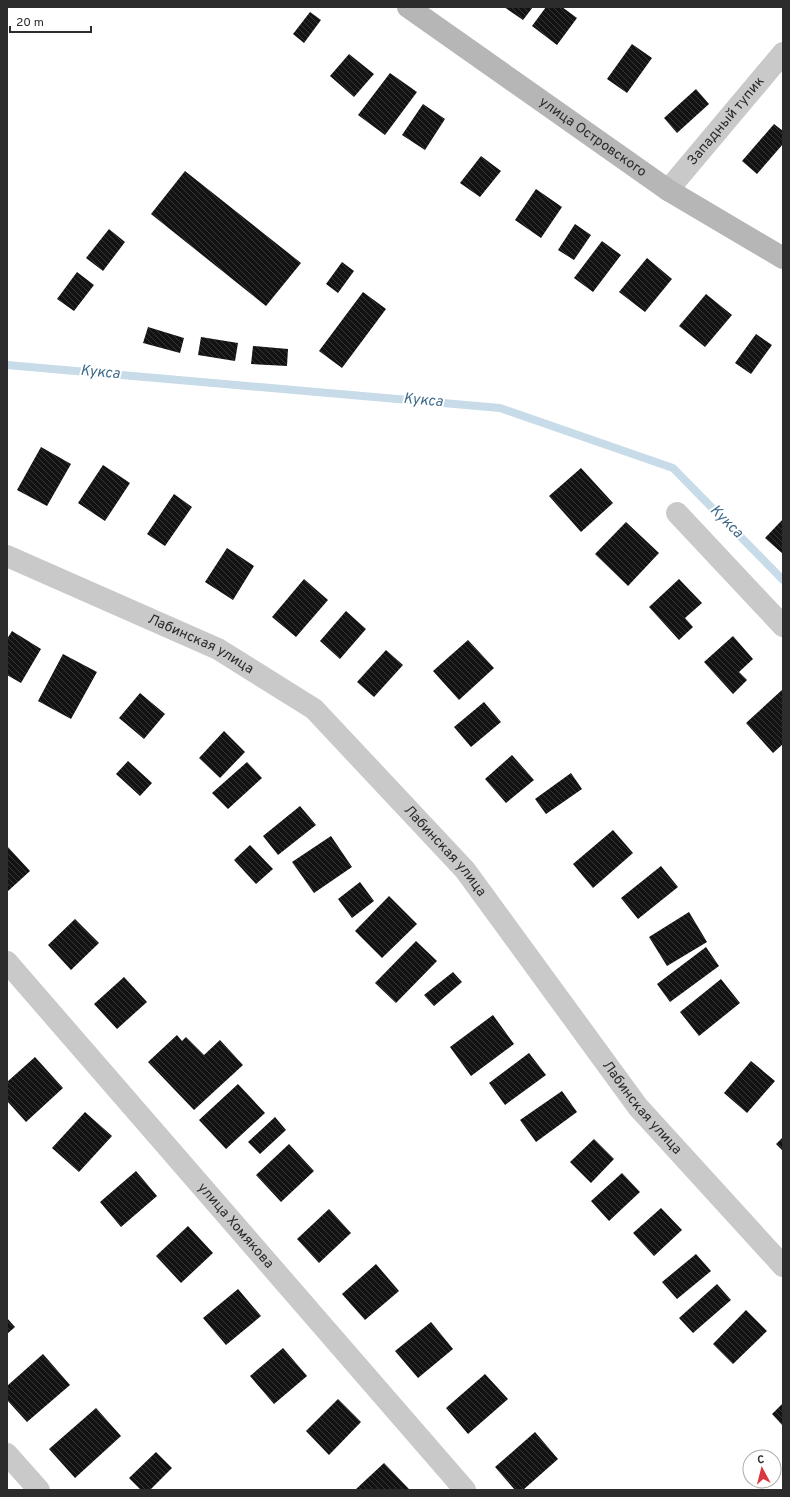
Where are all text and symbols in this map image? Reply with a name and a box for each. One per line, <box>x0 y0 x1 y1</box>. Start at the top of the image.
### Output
scale bar <box>10 8 91 34</box>
text: 20 m <box>16 15 44 31</box>
street label: Западный тупик <box>684 73 768 169</box>
street label: улица Островского <box>536 93 650 181</box>
water label: Кукса <box>79 362 121 384</box>
water label: Кукса <box>402 390 444 412</box>
water label: Кукса <box>705 501 747 543</box>
street label: Лабинская улица <box>145 611 257 678</box>
street label: Лабинская улица <box>400 802 490 900</box>
street label: Лабинская улица <box>599 1057 686 1158</box>
street label: улица Хомякова <box>194 1179 277 1272</box>
north arrow <box>742 1449 782 1489</box>
text: С <box>757 1453 765 1467</box>

